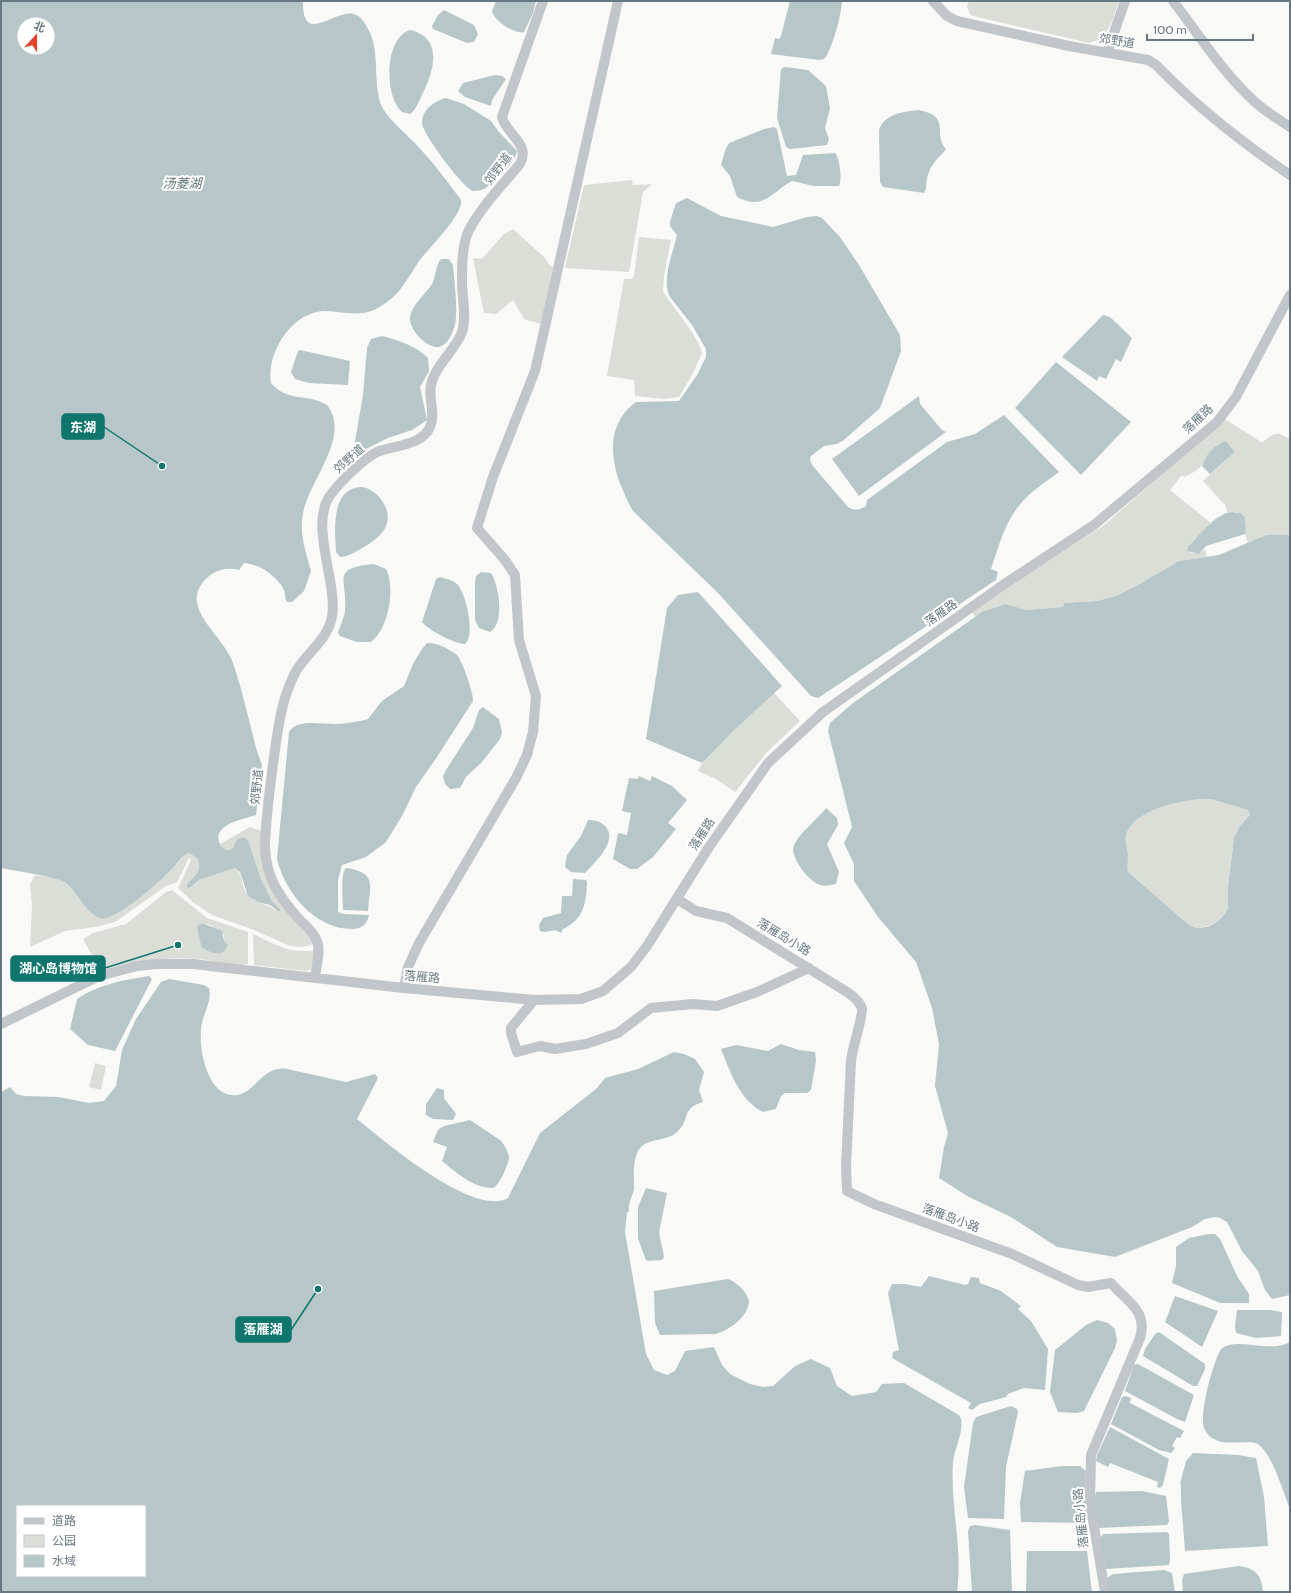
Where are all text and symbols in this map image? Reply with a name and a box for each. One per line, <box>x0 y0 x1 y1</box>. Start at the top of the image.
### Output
north arrow <box>16 16 56 56</box>
scale bar <box>1147 16 1253 42</box>
text: 北 <box>32 18 47 35</box>
text: 100 m <box>1153 22 1187 37</box>
street label: 郊野道 <box>1098 30 1136 51</box>
street label: 郊野道 <box>481 150 514 188</box>
water label: 汤菱湖 <box>162 175 203 191</box>
street label: 落雁路 <box>1179 401 1216 437</box>
callout: 东湖 <box>62 414 104 439</box>
text: 东湖 <box>70 419 96 435</box>
street label: 郊野道 <box>330 441 367 476</box>
street label: 落雁路 <box>922 596 960 629</box>
street label: 郊野道 <box>247 768 266 806</box>
street label: 落雁路 <box>685 815 718 853</box>
street label: 落雁岛小路 <box>755 915 814 958</box>
callout: 湖心岛博物馆 <box>11 956 105 981</box>
text: 湖心岛博物馆 <box>19 960 97 976</box>
street label: 落雁路 <box>403 967 441 986</box>
street label: 落雁岛小路 <box>920 1200 982 1235</box>
callout: 落雁湖 <box>236 1317 291 1342</box>
text: 落雁湖 <box>243 1321 283 1337</box>
street label: 落雁岛小路 <box>1070 1487 1091 1549</box>
legend <box>16 1505 146 1577</box>
text: 道路 <box>52 1513 76 1528</box>
text: 公园 <box>52 1533 76 1548</box>
text: 水域 <box>52 1553 76 1568</box>

